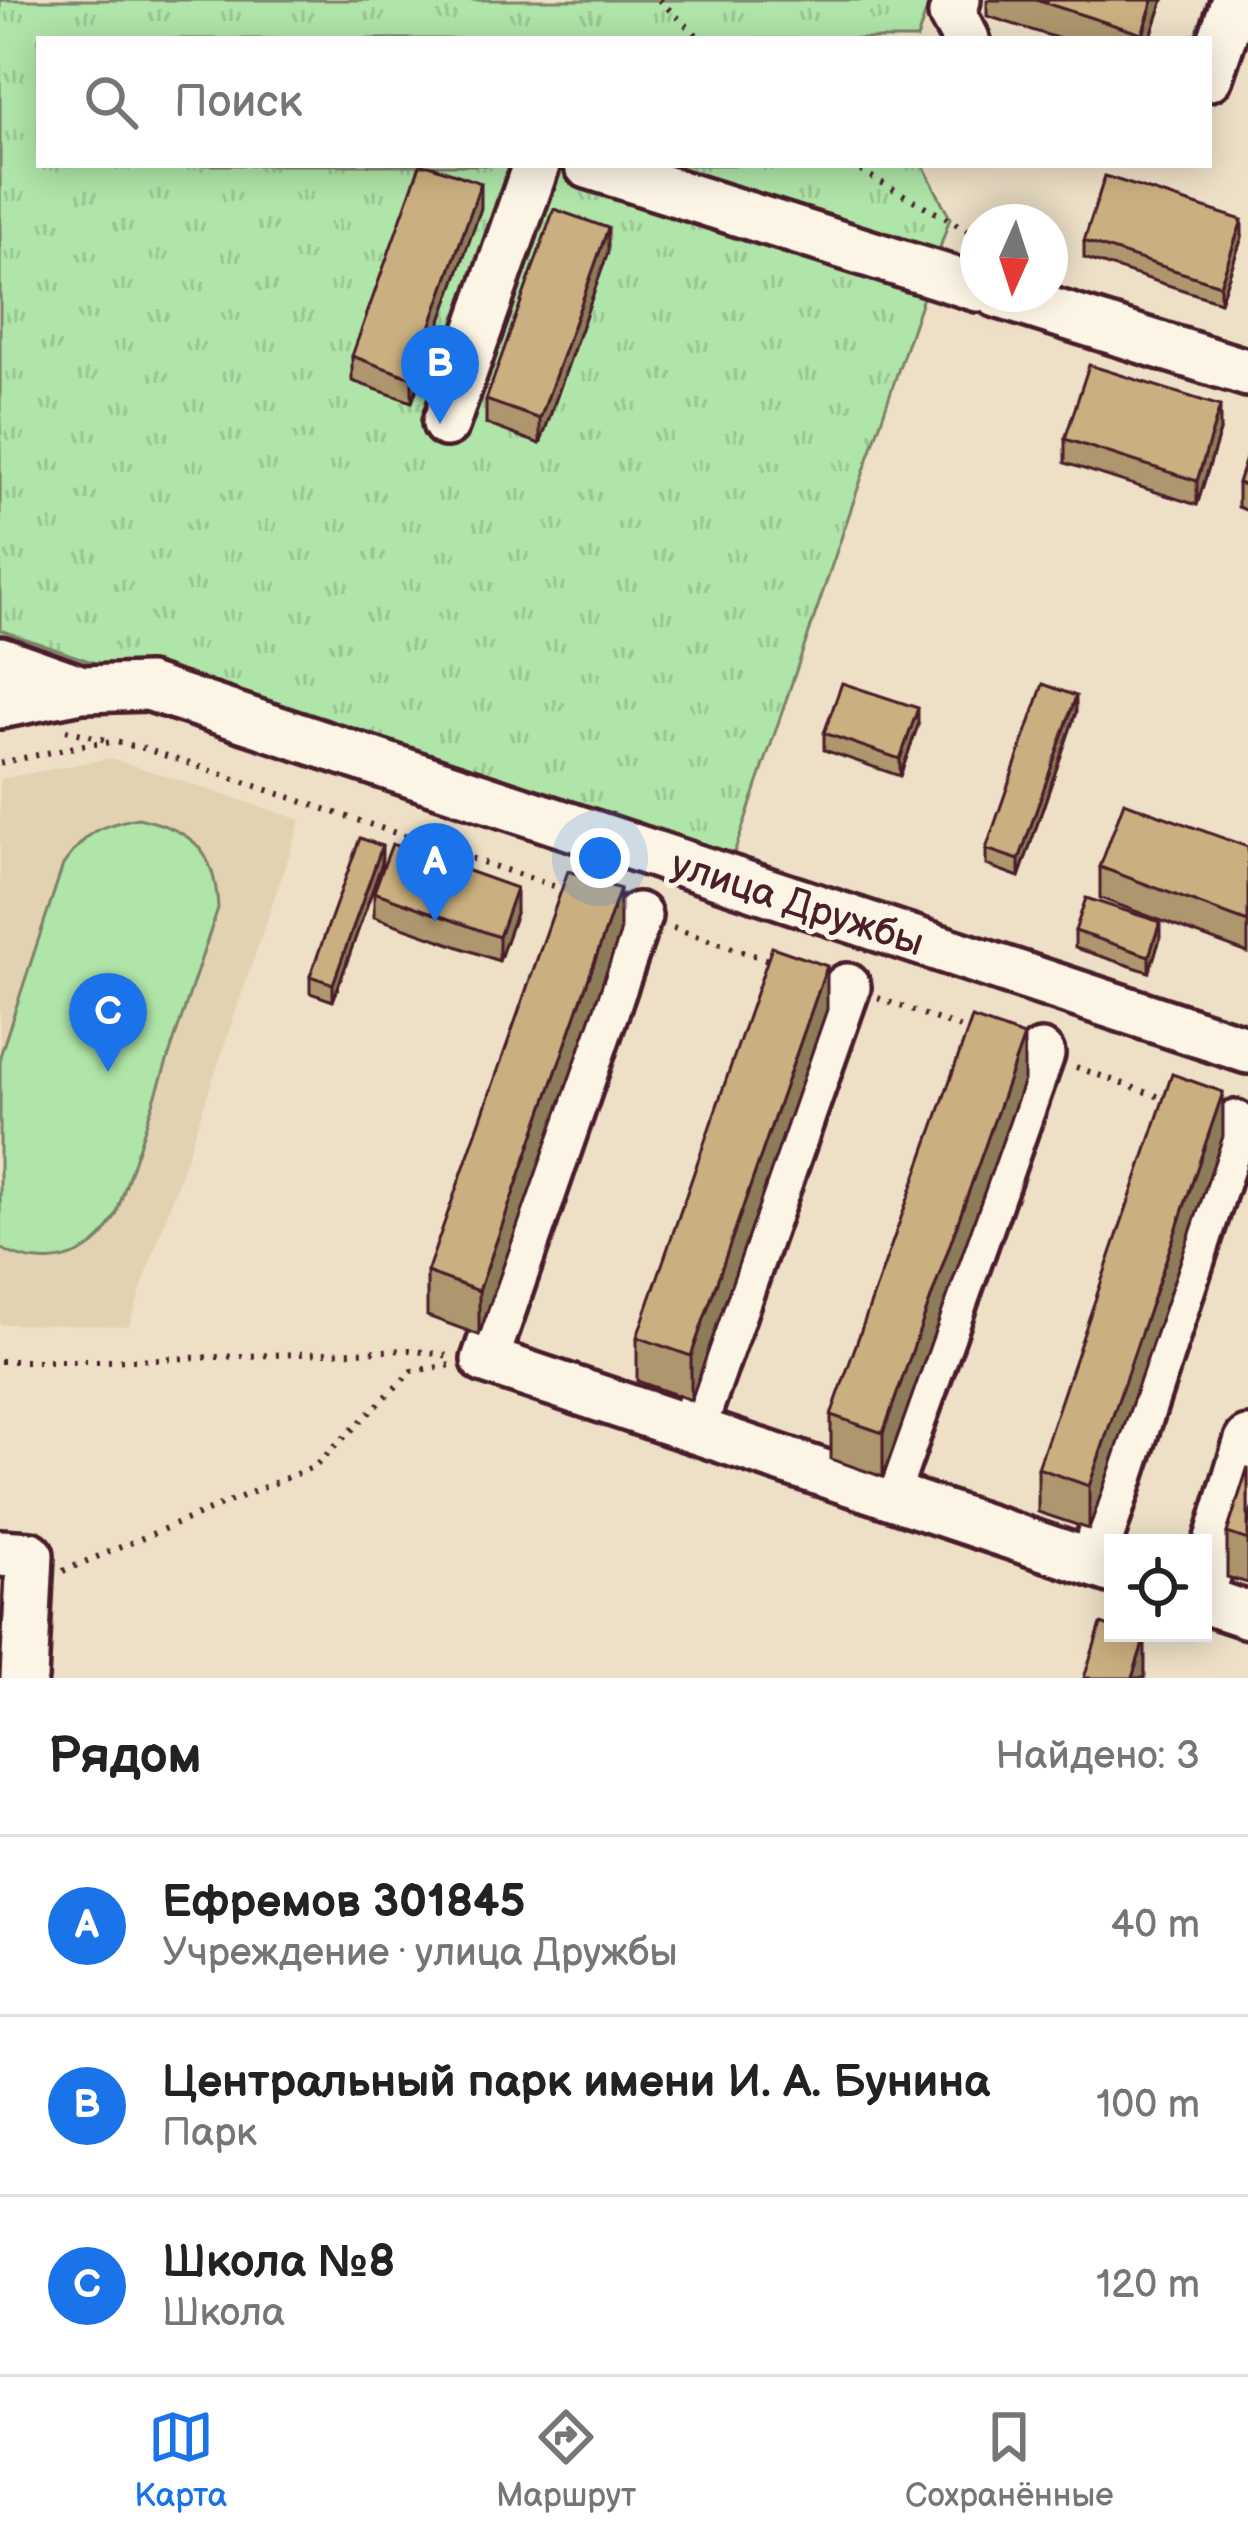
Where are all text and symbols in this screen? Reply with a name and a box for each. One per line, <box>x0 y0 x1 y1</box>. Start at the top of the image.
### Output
search box <box>36 36 1212 168</box>
icon: search <box>78 69 144 135</box>
text: Поиск <box>174 75 302 130</box>
north arrow <box>960 204 1068 312</box>
pin: B <box>401 325 479 424</box>
pin: A <box>396 823 474 922</box>
your location <box>570 828 630 888</box>
street label: улица Дружбы <box>665 841 929 967</box>
pin: C <box>69 973 147 1072</box>
map controls <box>1104 1534 1212 1642</box>
button: locate <box>1104 1534 1212 1642</box>
text: Рядом <box>48 1726 202 1787</box>
text: Найдено: 3 <box>995 1733 1200 1780</box>
text: Ефремов 301845 <box>162 1875 525 1930</box>
text: A <box>75 1902 99 1949</box>
text: 40 m <box>1110 1902 1200 1949</box>
text: Учреждение · улица Дружбы <box>162 1930 678 1977</box>
text: Центральный парк имени И. А. Бунина <box>162 2055 990 2110</box>
text: B <box>73 2082 101 2129</box>
text: 100 m <box>1096 2082 1200 2129</box>
text: Парк <box>162 2110 257 2157</box>
text: Школа №8 <box>162 2235 395 2290</box>
text: C <box>73 2262 101 2309</box>
text: 120 m <box>1096 2262 1200 2309</box>
text: Школа <box>162 2290 285 2337</box>
tab: Карта <box>134 2404 227 2516</box>
tab: Маршрут <box>496 2404 636 2516</box>
tab: Сохранённые <box>905 2404 1114 2516</box>

